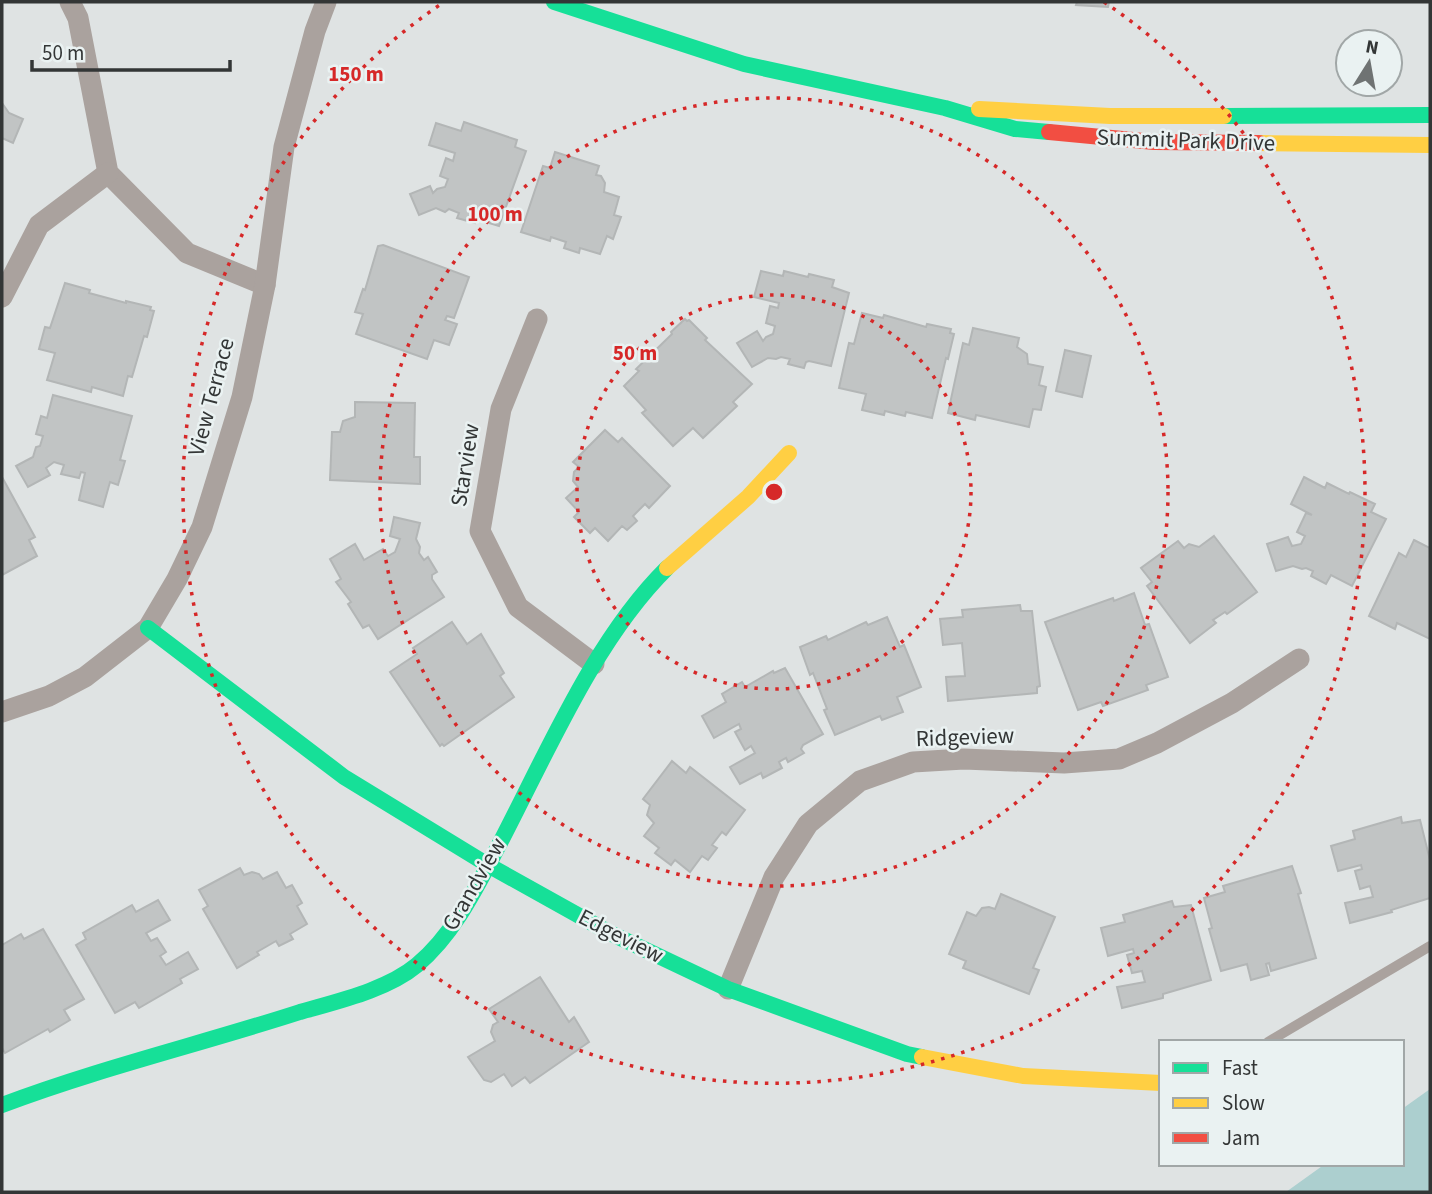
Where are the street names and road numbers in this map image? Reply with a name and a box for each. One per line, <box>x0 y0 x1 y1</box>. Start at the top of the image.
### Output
street label: Summit Park Drive <box>1096 120 1276 160</box>
street label: View Terrace <box>179 334 243 460</box>
street label: Starview <box>442 421 488 509</box>
street label: Ridgeview <box>915 719 1015 755</box>
street label: Grandview <box>434 831 514 937</box>
street label: Edgeview <box>573 900 669 972</box>

